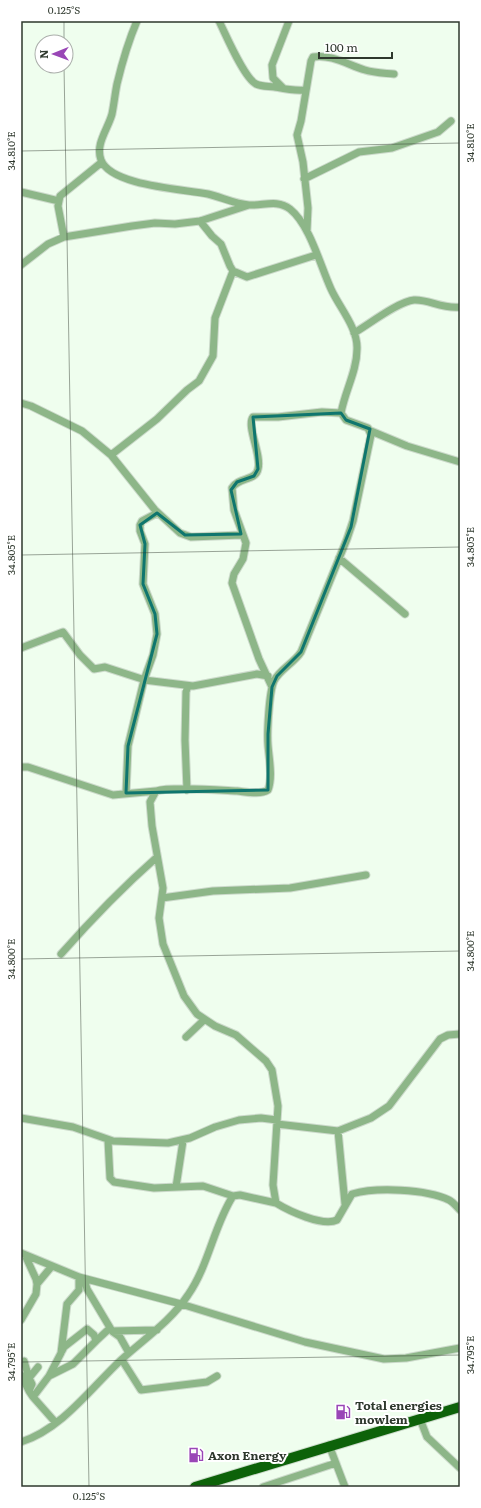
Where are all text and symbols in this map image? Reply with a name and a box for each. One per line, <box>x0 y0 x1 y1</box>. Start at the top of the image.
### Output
text: 0.125°S <box>48 2 80 17</box>
north arrow <box>34 34 74 74</box>
scale bar <box>319 34 392 60</box>
text: 100 m <box>325 38 358 56</box>
text: N <box>35 49 51 59</box>
text: 34.810°E <box>462 123 477 163</box>
text: 34.810°E <box>3 131 18 171</box>
text: 34.805°E <box>462 527 477 567</box>
text: 34.805°E <box>3 535 18 575</box>
text: 34.800°E <box>462 931 477 971</box>
text: 34.800°E <box>3 939 18 979</box>
text: 34.795°E <box>462 1336 477 1374</box>
text: 34.795°E <box>3 1343 18 1381</box>
place label: Total energies mowlem <box>355 1396 442 1428</box>
fuel station icon: Total energies mowlem <box>334 1403 352 1421</box>
fuel station icon: Axon Energy <box>187 1446 205 1464</box>
place label: Axon Energy <box>208 1446 287 1464</box>
text: 0.125°S <box>73 1488 105 1503</box>

